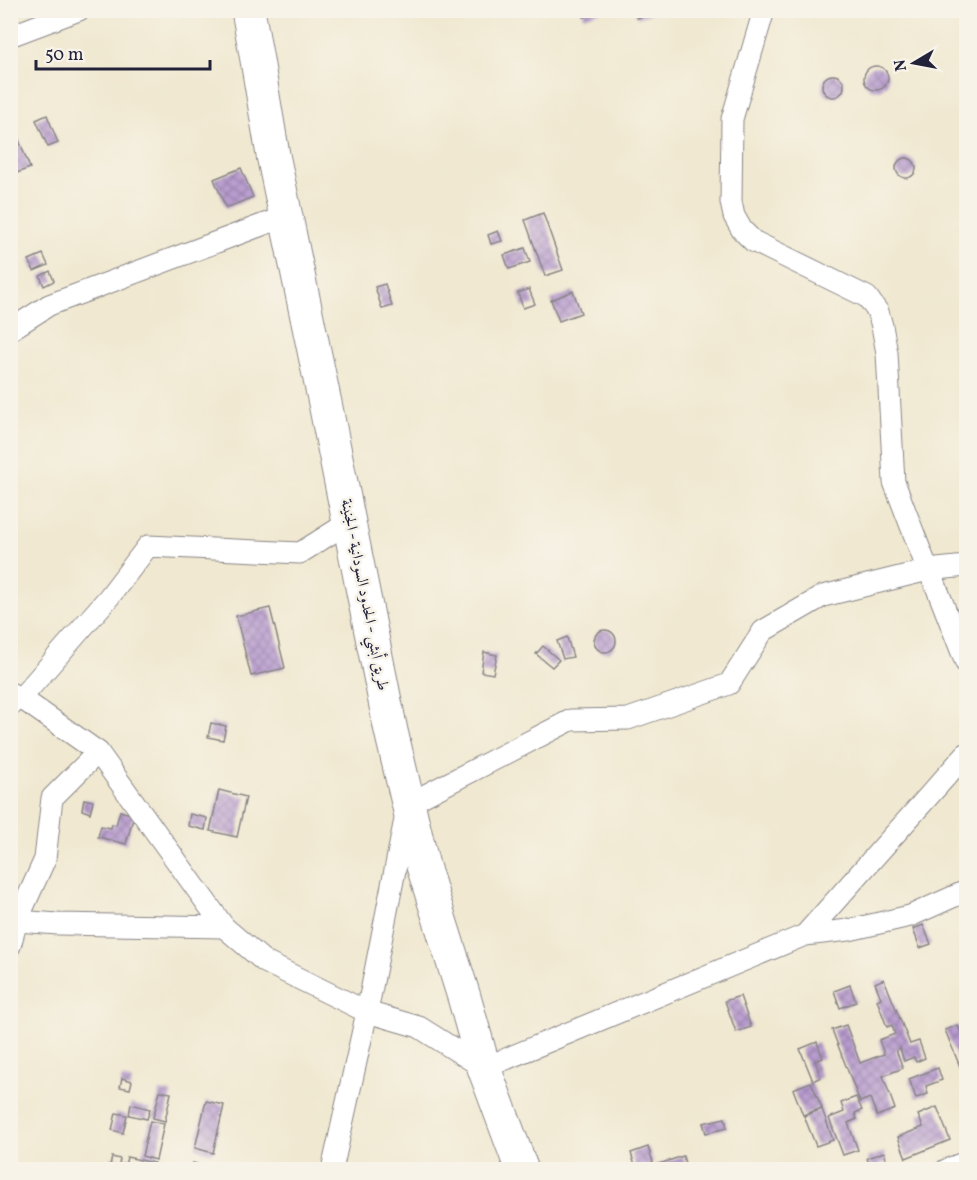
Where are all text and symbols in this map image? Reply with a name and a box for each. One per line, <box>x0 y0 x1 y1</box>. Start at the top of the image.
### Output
scale bar <box>36 33 210 71</box>
north arrow <box>884 33 944 93</box>
text: 50 m <box>45 43 84 68</box>
text: N <box>889 57 913 73</box>
street label: طريق أبشي - الحدود السودانية - الجنينة <box>332 497 395 693</box>

